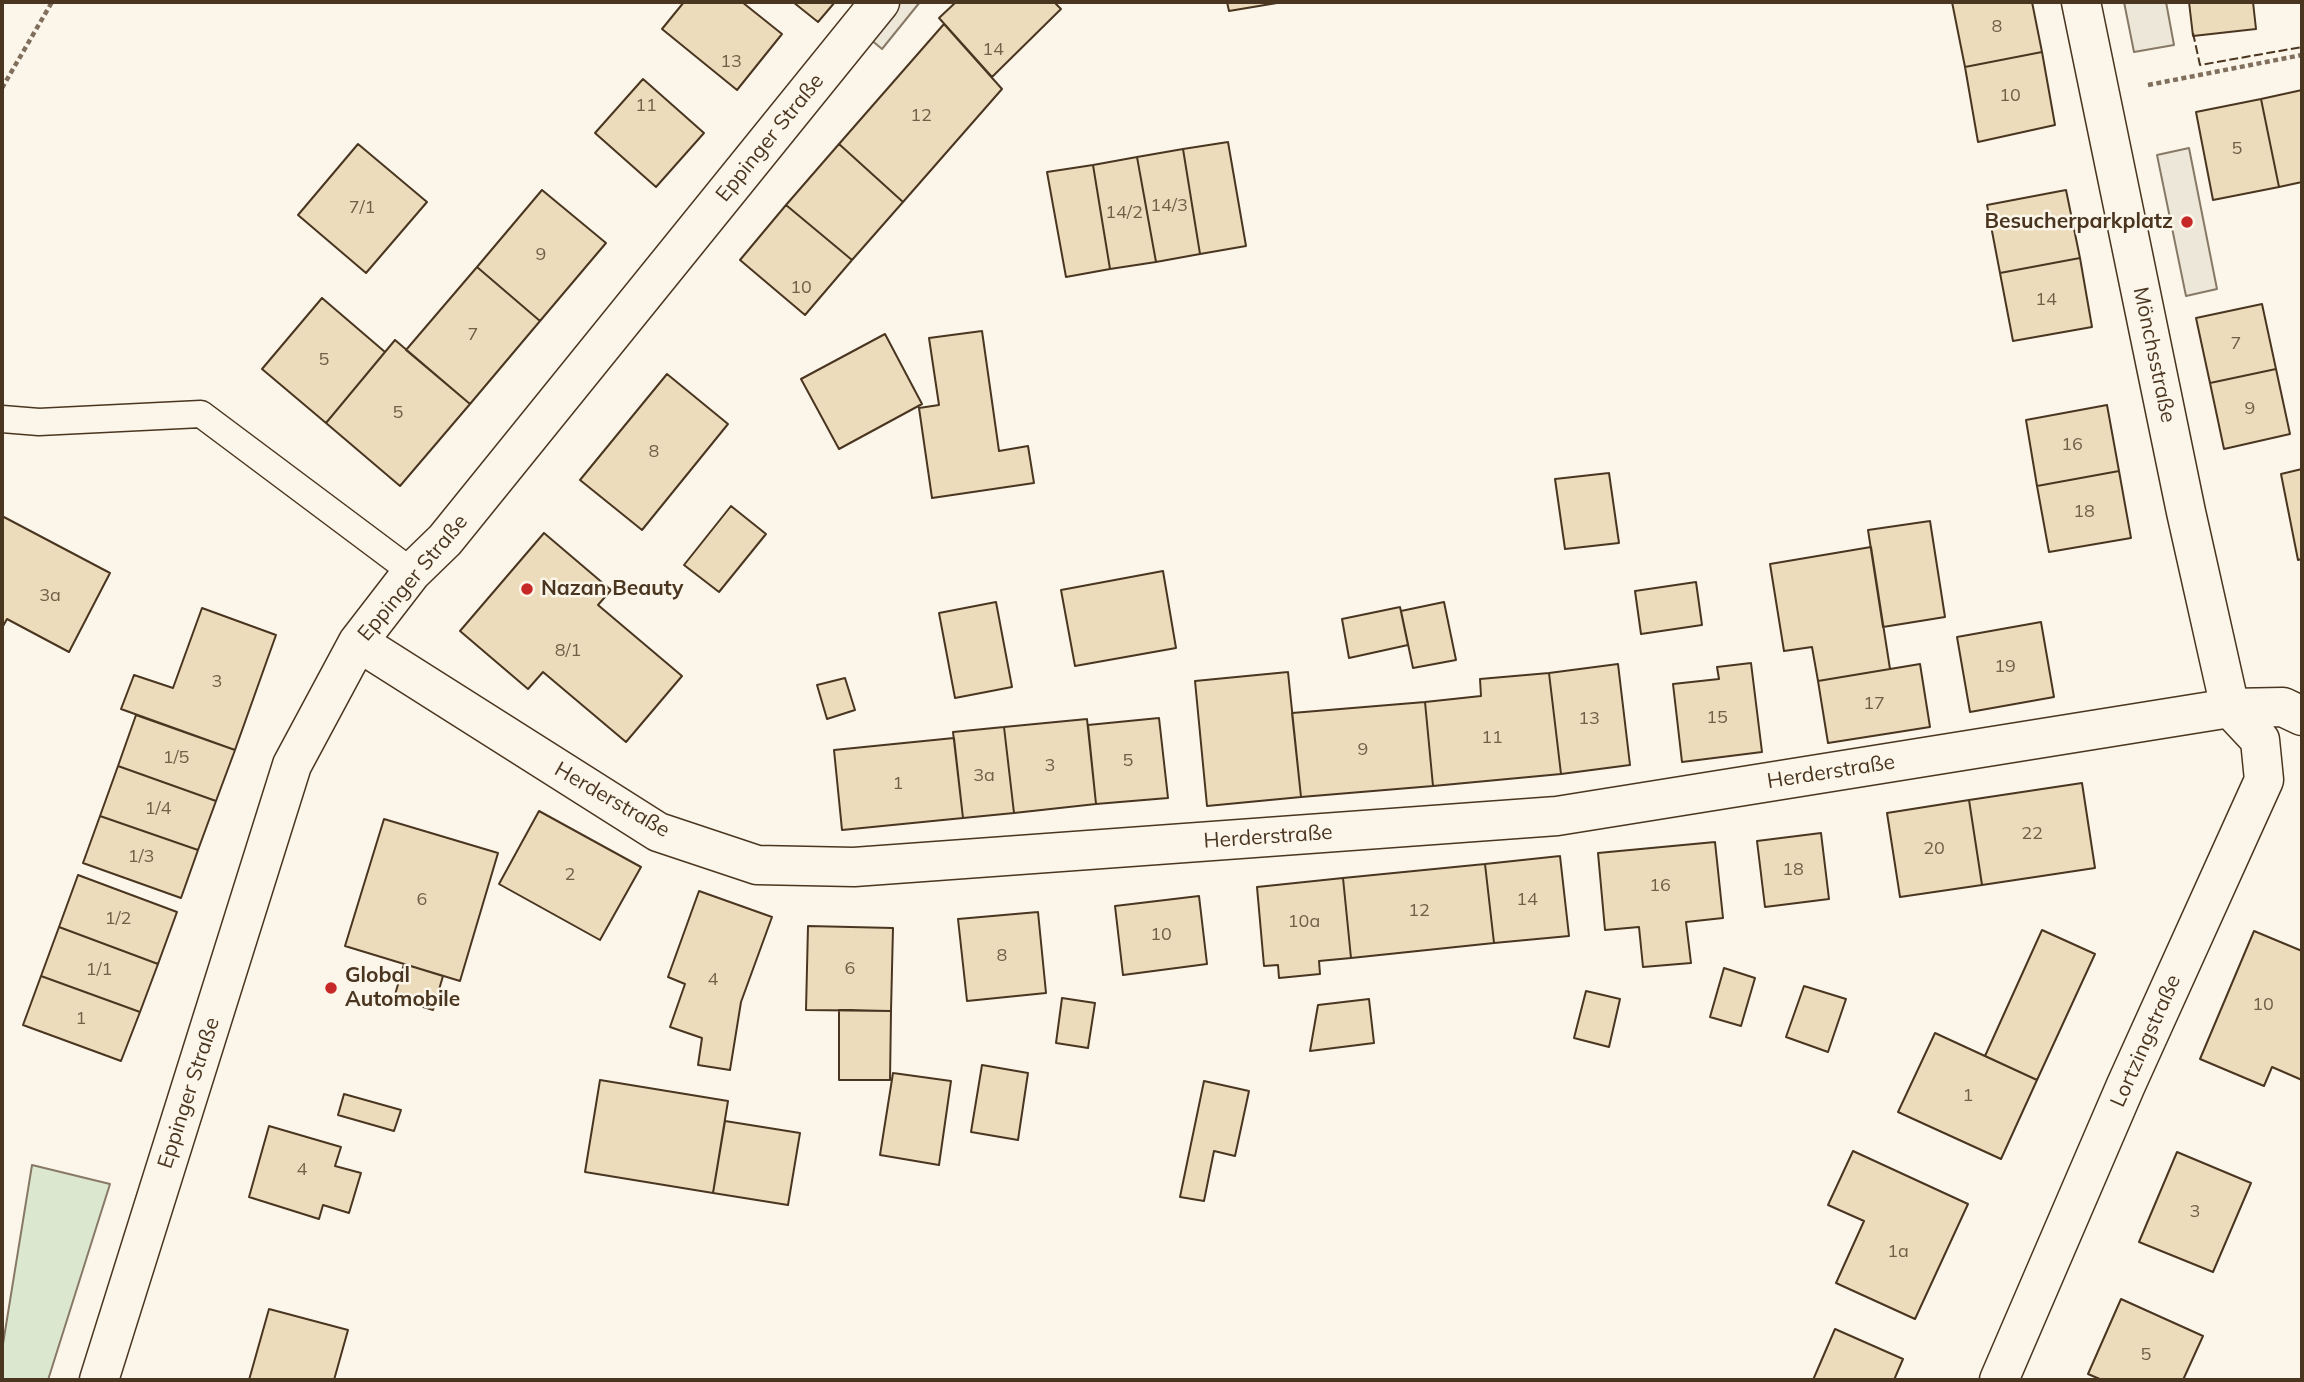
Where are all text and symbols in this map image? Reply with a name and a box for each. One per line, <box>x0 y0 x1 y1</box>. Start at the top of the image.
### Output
house number: 8 <box>1992 16 2002 38</box>
house number: 14 <box>982 39 1004 61</box>
house number: 13 <box>720 51 742 73</box>
street label: Eppinger Straße <box>711 69 829 207</box>
house number: 10 <box>1999 85 2021 107</box>
house number: 11 <box>635 95 657 117</box>
house number: 12 <box>910 105 932 127</box>
house number: 5 <box>2232 138 2242 160</box>
house number: 14/3 <box>1150 195 1188 217</box>
house number: 7/1 <box>349 197 375 219</box>
house number: 14/2 <box>1105 202 1143 224</box>
place label: Besucherparkplatz <box>1985 209 2173 235</box>
marker: Besucherparkplatz <box>2179 214 2195 230</box>
house number: 9 <box>536 244 546 266</box>
house number: 10 <box>790 277 812 299</box>
street label: Mönchsstraße <box>2127 285 2181 425</box>
house number: 14 <box>2035 289 2057 311</box>
house number: 7 <box>468 324 478 346</box>
house number: 7 <box>2231 333 2241 355</box>
house number: 5 <box>319 349 329 371</box>
house number: 9 <box>2245 398 2255 420</box>
house number: 5 <box>393 402 403 424</box>
house number: 16 <box>2061 434 2083 456</box>
house number: 8 <box>649 441 659 463</box>
house number: 18 <box>2073 501 2095 523</box>
street label: Eppinger Straße <box>353 510 473 646</box>
place label: Nazan Beauty <box>541 576 683 602</box>
marker: Nazan Beauty <box>519 581 535 597</box>
house number: 3a <box>39 585 61 607</box>
house number: 8/1 <box>555 640 581 662</box>
house number: 19 <box>1994 656 2016 678</box>
house number: 3 <box>212 671 222 693</box>
house number: 17 <box>1863 693 1885 715</box>
house number: 15 <box>1706 707 1728 729</box>
house number: 13 <box>1578 708 1600 730</box>
house number: 11 <box>1481 727 1503 749</box>
house number: 9 <box>1358 739 1368 761</box>
house number: 1/5 <box>163 747 189 769</box>
street label: Herderstraße <box>1765 749 1897 795</box>
house number: 5 <box>1123 750 1133 772</box>
house number: 3 <box>1045 755 1055 777</box>
street label: Herderstraße <box>550 757 674 843</box>
house number: 3a <box>973 765 995 787</box>
house number: 1 <box>893 773 903 795</box>
house number: 1/4 <box>145 798 171 820</box>
street label: Herderstraße <box>1203 820 1333 854</box>
house number: 22 <box>2021 823 2043 845</box>
house number: 20 <box>1923 838 1945 860</box>
house number: 1/3 <box>128 846 154 868</box>
house number: 18 <box>1782 859 1804 881</box>
house number: 2 <box>565 864 575 886</box>
house number: 16 <box>1649 875 1671 897</box>
house number: 6 <box>417 889 427 911</box>
house number: 14 <box>1516 889 1538 911</box>
house number: 12 <box>1408 900 1430 922</box>
house number: 1/2 <box>105 908 131 930</box>
house number: 10a <box>1288 911 1320 933</box>
house number: 10 <box>1150 924 1172 946</box>
house number: 8 <box>997 945 1007 967</box>
house number: 6 <box>845 958 855 980</box>
house number: 1/1 <box>86 959 112 981</box>
place label: Global Automobile <box>345 963 460 1013</box>
house number: 4 <box>708 969 718 991</box>
street label: Lortzingstraße <box>2106 971 2186 1111</box>
marker: Global Automobile <box>323 980 339 996</box>
house number: 10 <box>2252 994 2274 1016</box>
house number: 1 <box>76 1008 86 1030</box>
street label: Eppinger Straße <box>153 1014 225 1172</box>
house number: 1 <box>1963 1085 1973 1107</box>
house number: 4 <box>297 1159 307 1181</box>
house number: 3 <box>2190 1201 2200 1223</box>
house number: 1a <box>1887 1241 1909 1263</box>
house number: 5 <box>2141 1344 2151 1366</box>

